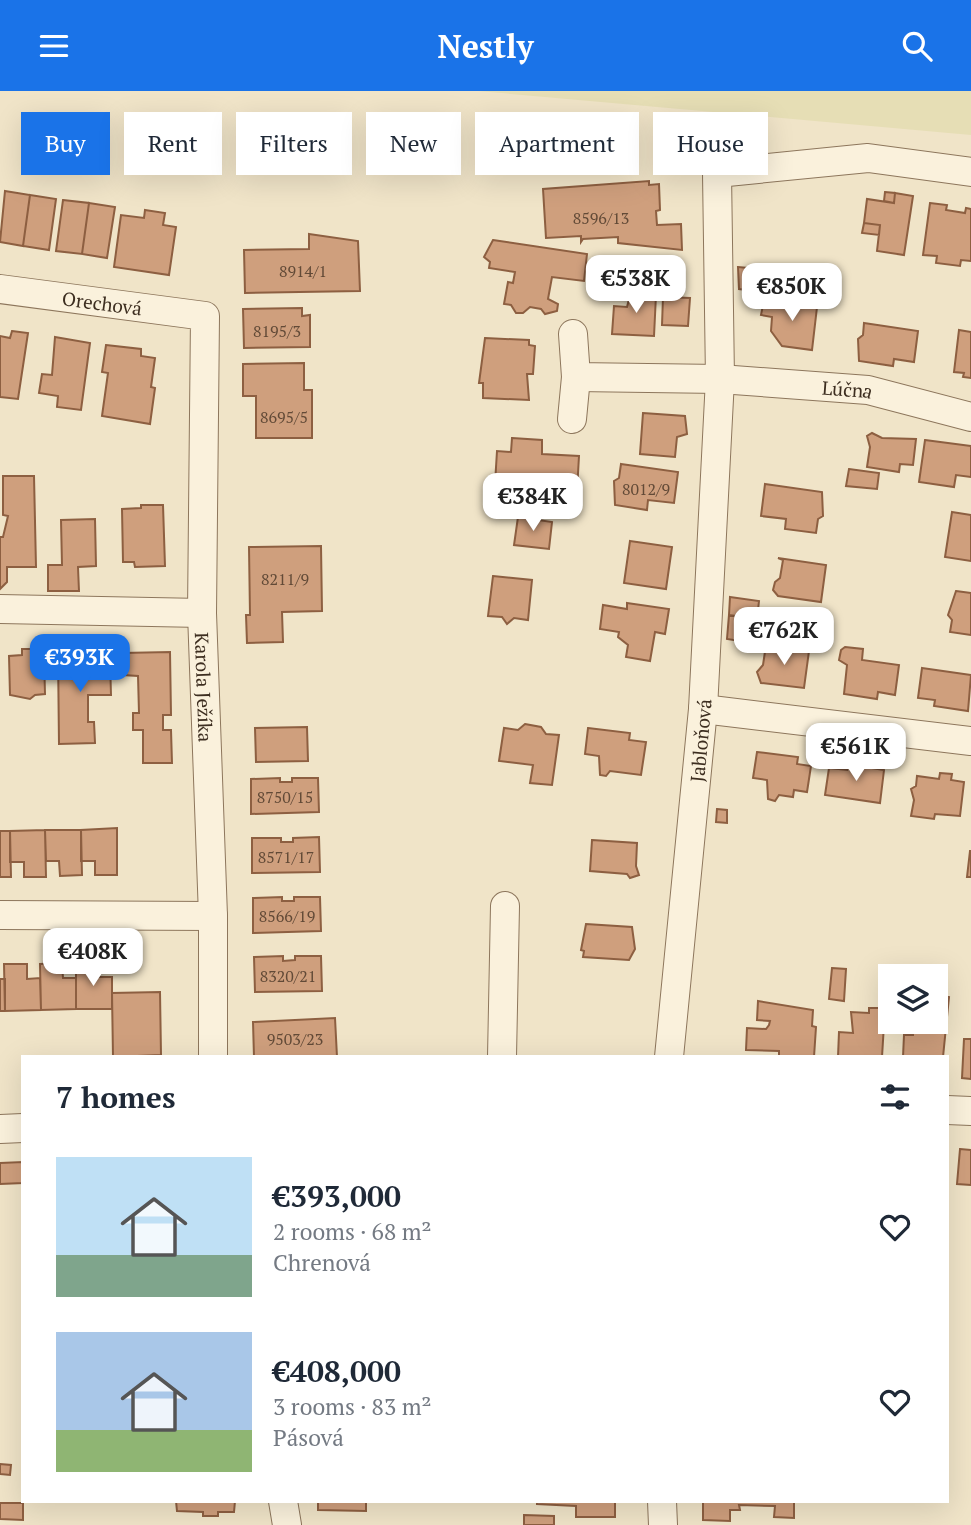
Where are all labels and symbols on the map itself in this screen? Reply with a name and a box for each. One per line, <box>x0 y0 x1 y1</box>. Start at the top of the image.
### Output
house number: 8596/13 <box>573 207 629 229</box>
pin: €538K <box>587 255 685 315</box>
house number: 8914/1 <box>279 260 327 282</box>
pin: €850K <box>743 264 841 323</box>
street label: Orechová <box>61 285 144 320</box>
house number: 8195/3 <box>253 320 301 342</box>
street label: Lúčna <box>821 374 876 403</box>
house number: 8695/5 <box>260 406 308 428</box>
pin: €384K <box>484 473 582 533</box>
house number: 8012/9 <box>622 478 670 500</box>
house number: 8211/9 <box>261 568 309 590</box>
pin: €762K <box>735 607 833 667</box>
street label: Karola Ježíka <box>190 632 219 743</box>
pin: €393K <box>31 635 129 694</box>
street label: Jabloňová <box>683 698 716 783</box>
pin: €561K <box>807 723 905 783</box>
house number: 8750/15 <box>257 786 313 808</box>
house number: 8571/17 <box>258 846 314 868</box>
house number: 8566/19 <box>259 905 315 927</box>
pin: €408K <box>44 929 142 988</box>
house number: 8320/21 <box>260 965 316 987</box>
house number: 9503/23 <box>267 1028 323 1050</box>

